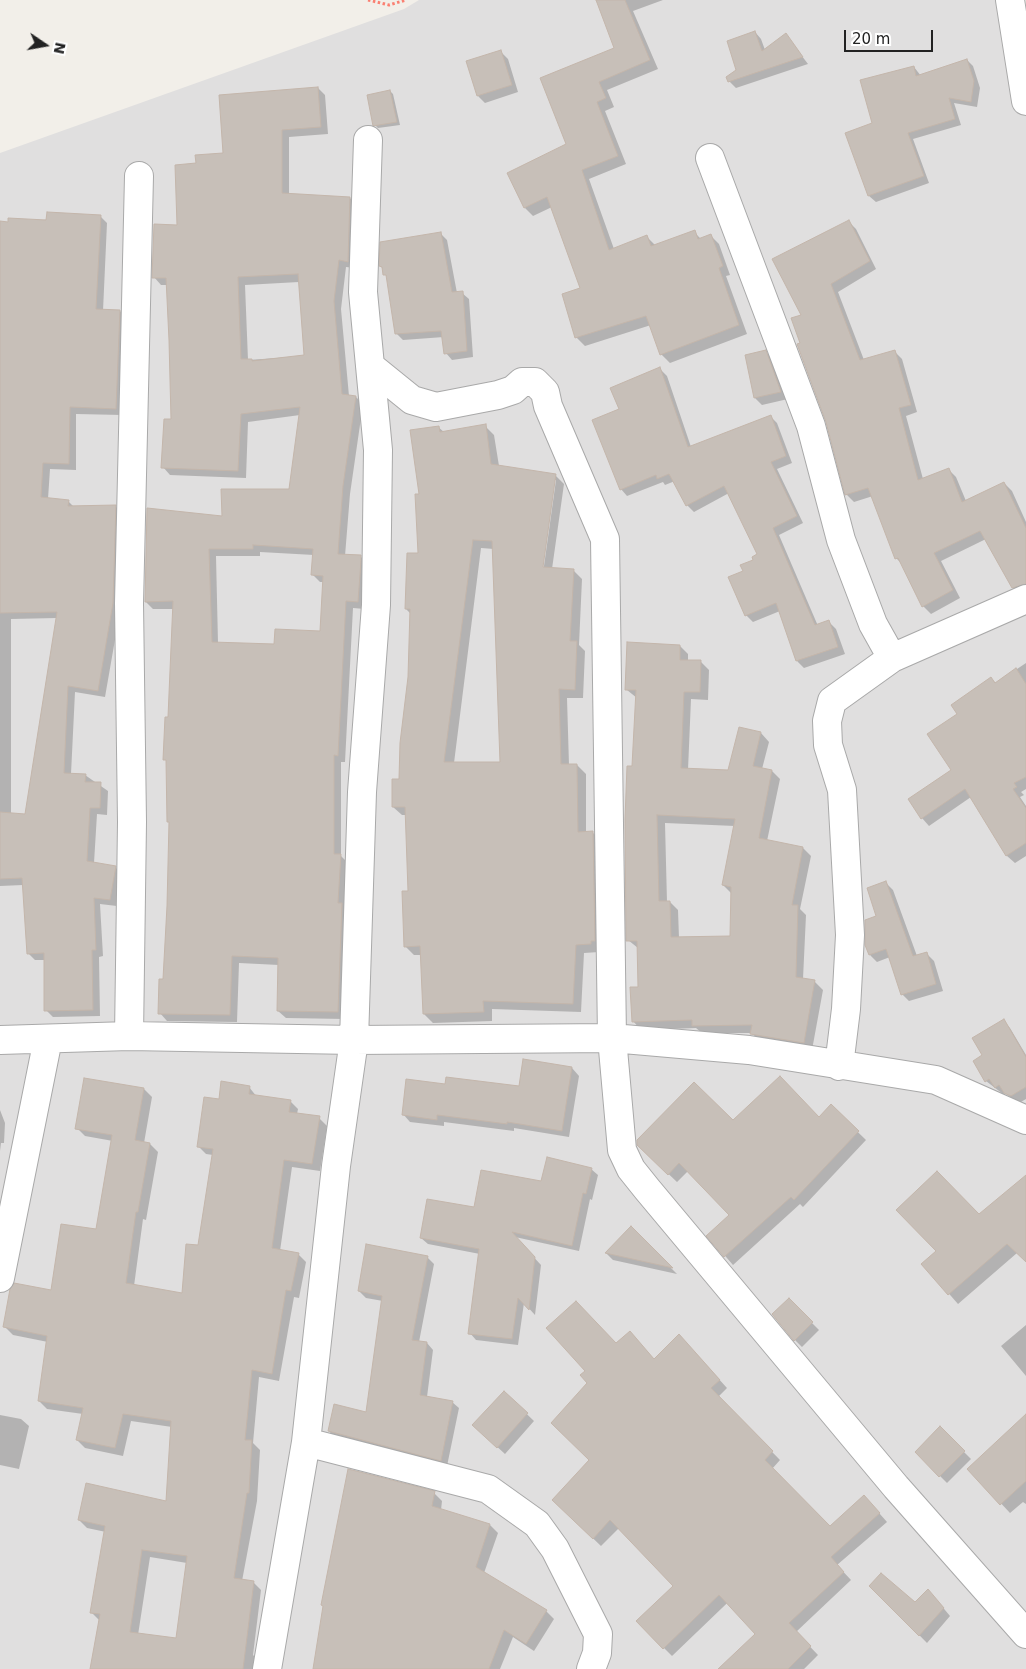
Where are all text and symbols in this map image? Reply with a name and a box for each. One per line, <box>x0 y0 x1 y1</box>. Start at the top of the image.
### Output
north arrow <box>20 20 70 70</box>
scale bar <box>846 20 935 52</box>
text: 20 m <box>852 30 890 48</box>
text: N <box>51 41 69 56</box>

